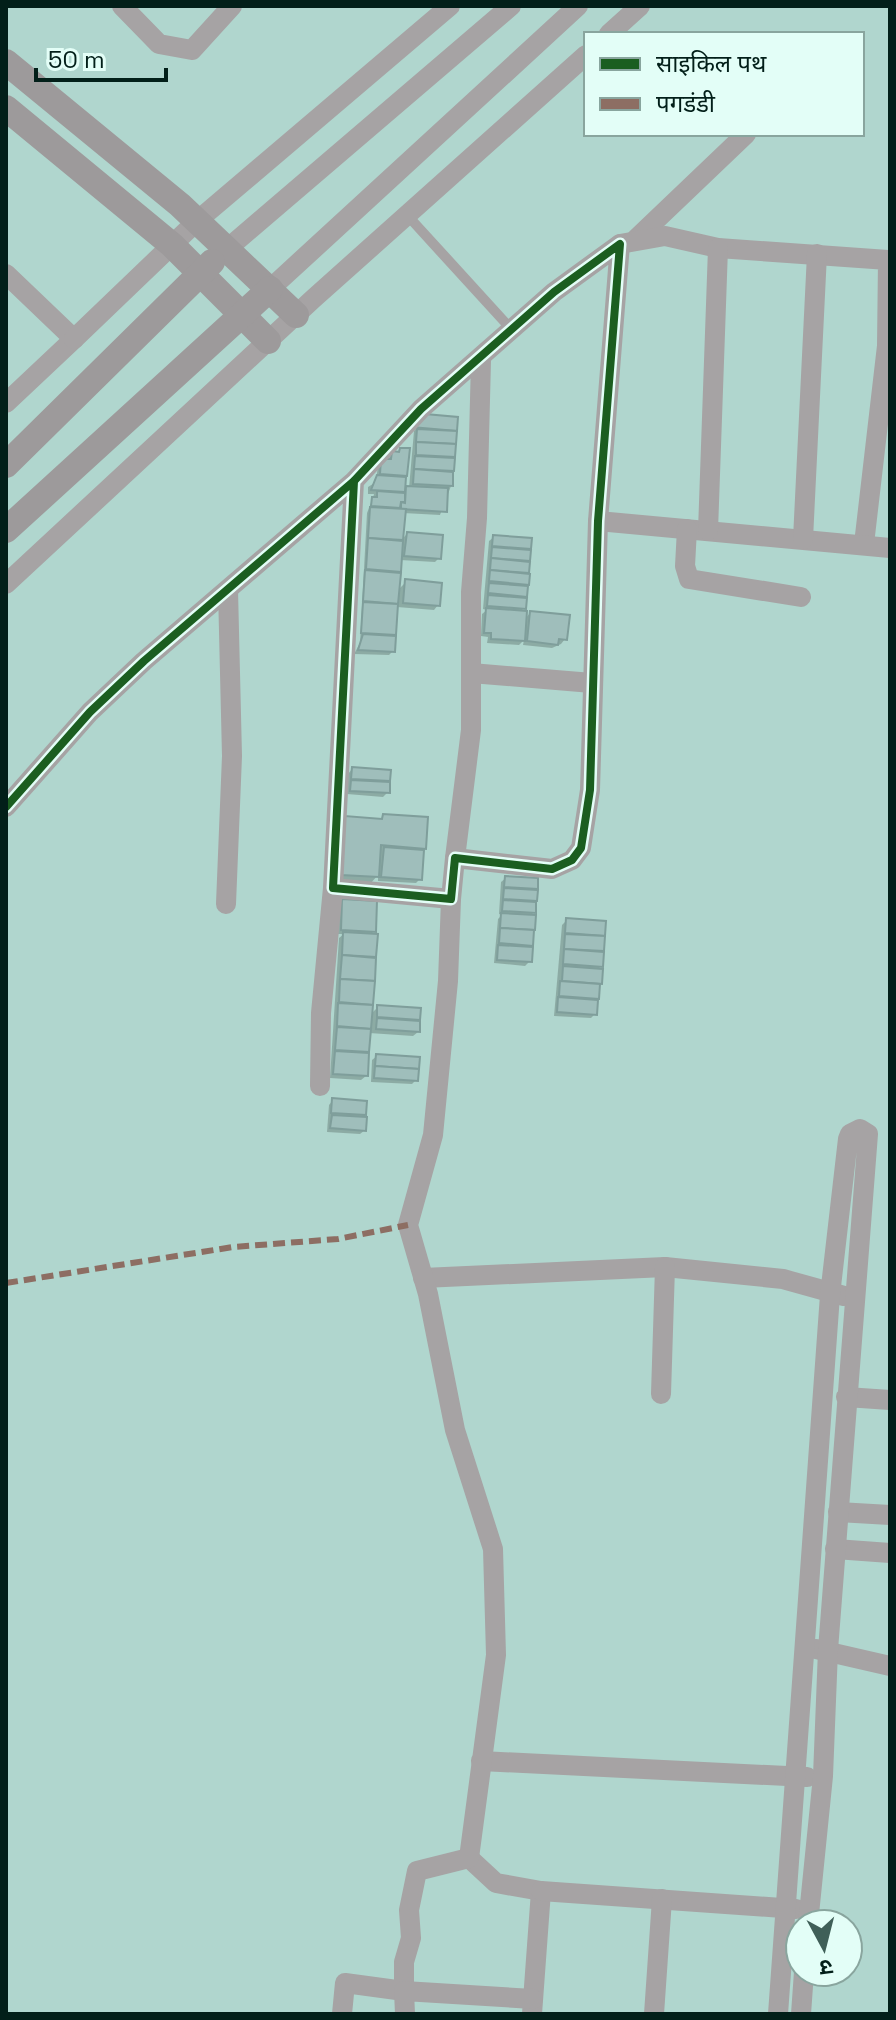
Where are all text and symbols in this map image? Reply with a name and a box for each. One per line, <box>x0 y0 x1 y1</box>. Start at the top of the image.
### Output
scale bar <box>36 32 166 82</box>
legend <box>584 32 864 136</box>
text: 50 m <box>48 44 105 75</box>
text: साइकिल पथ <box>656 48 767 79</box>
text: पगडंडी <box>656 88 716 119</box>
north arrow <box>784 1908 864 1988</box>
text: उ <box>817 1953 835 1983</box>

